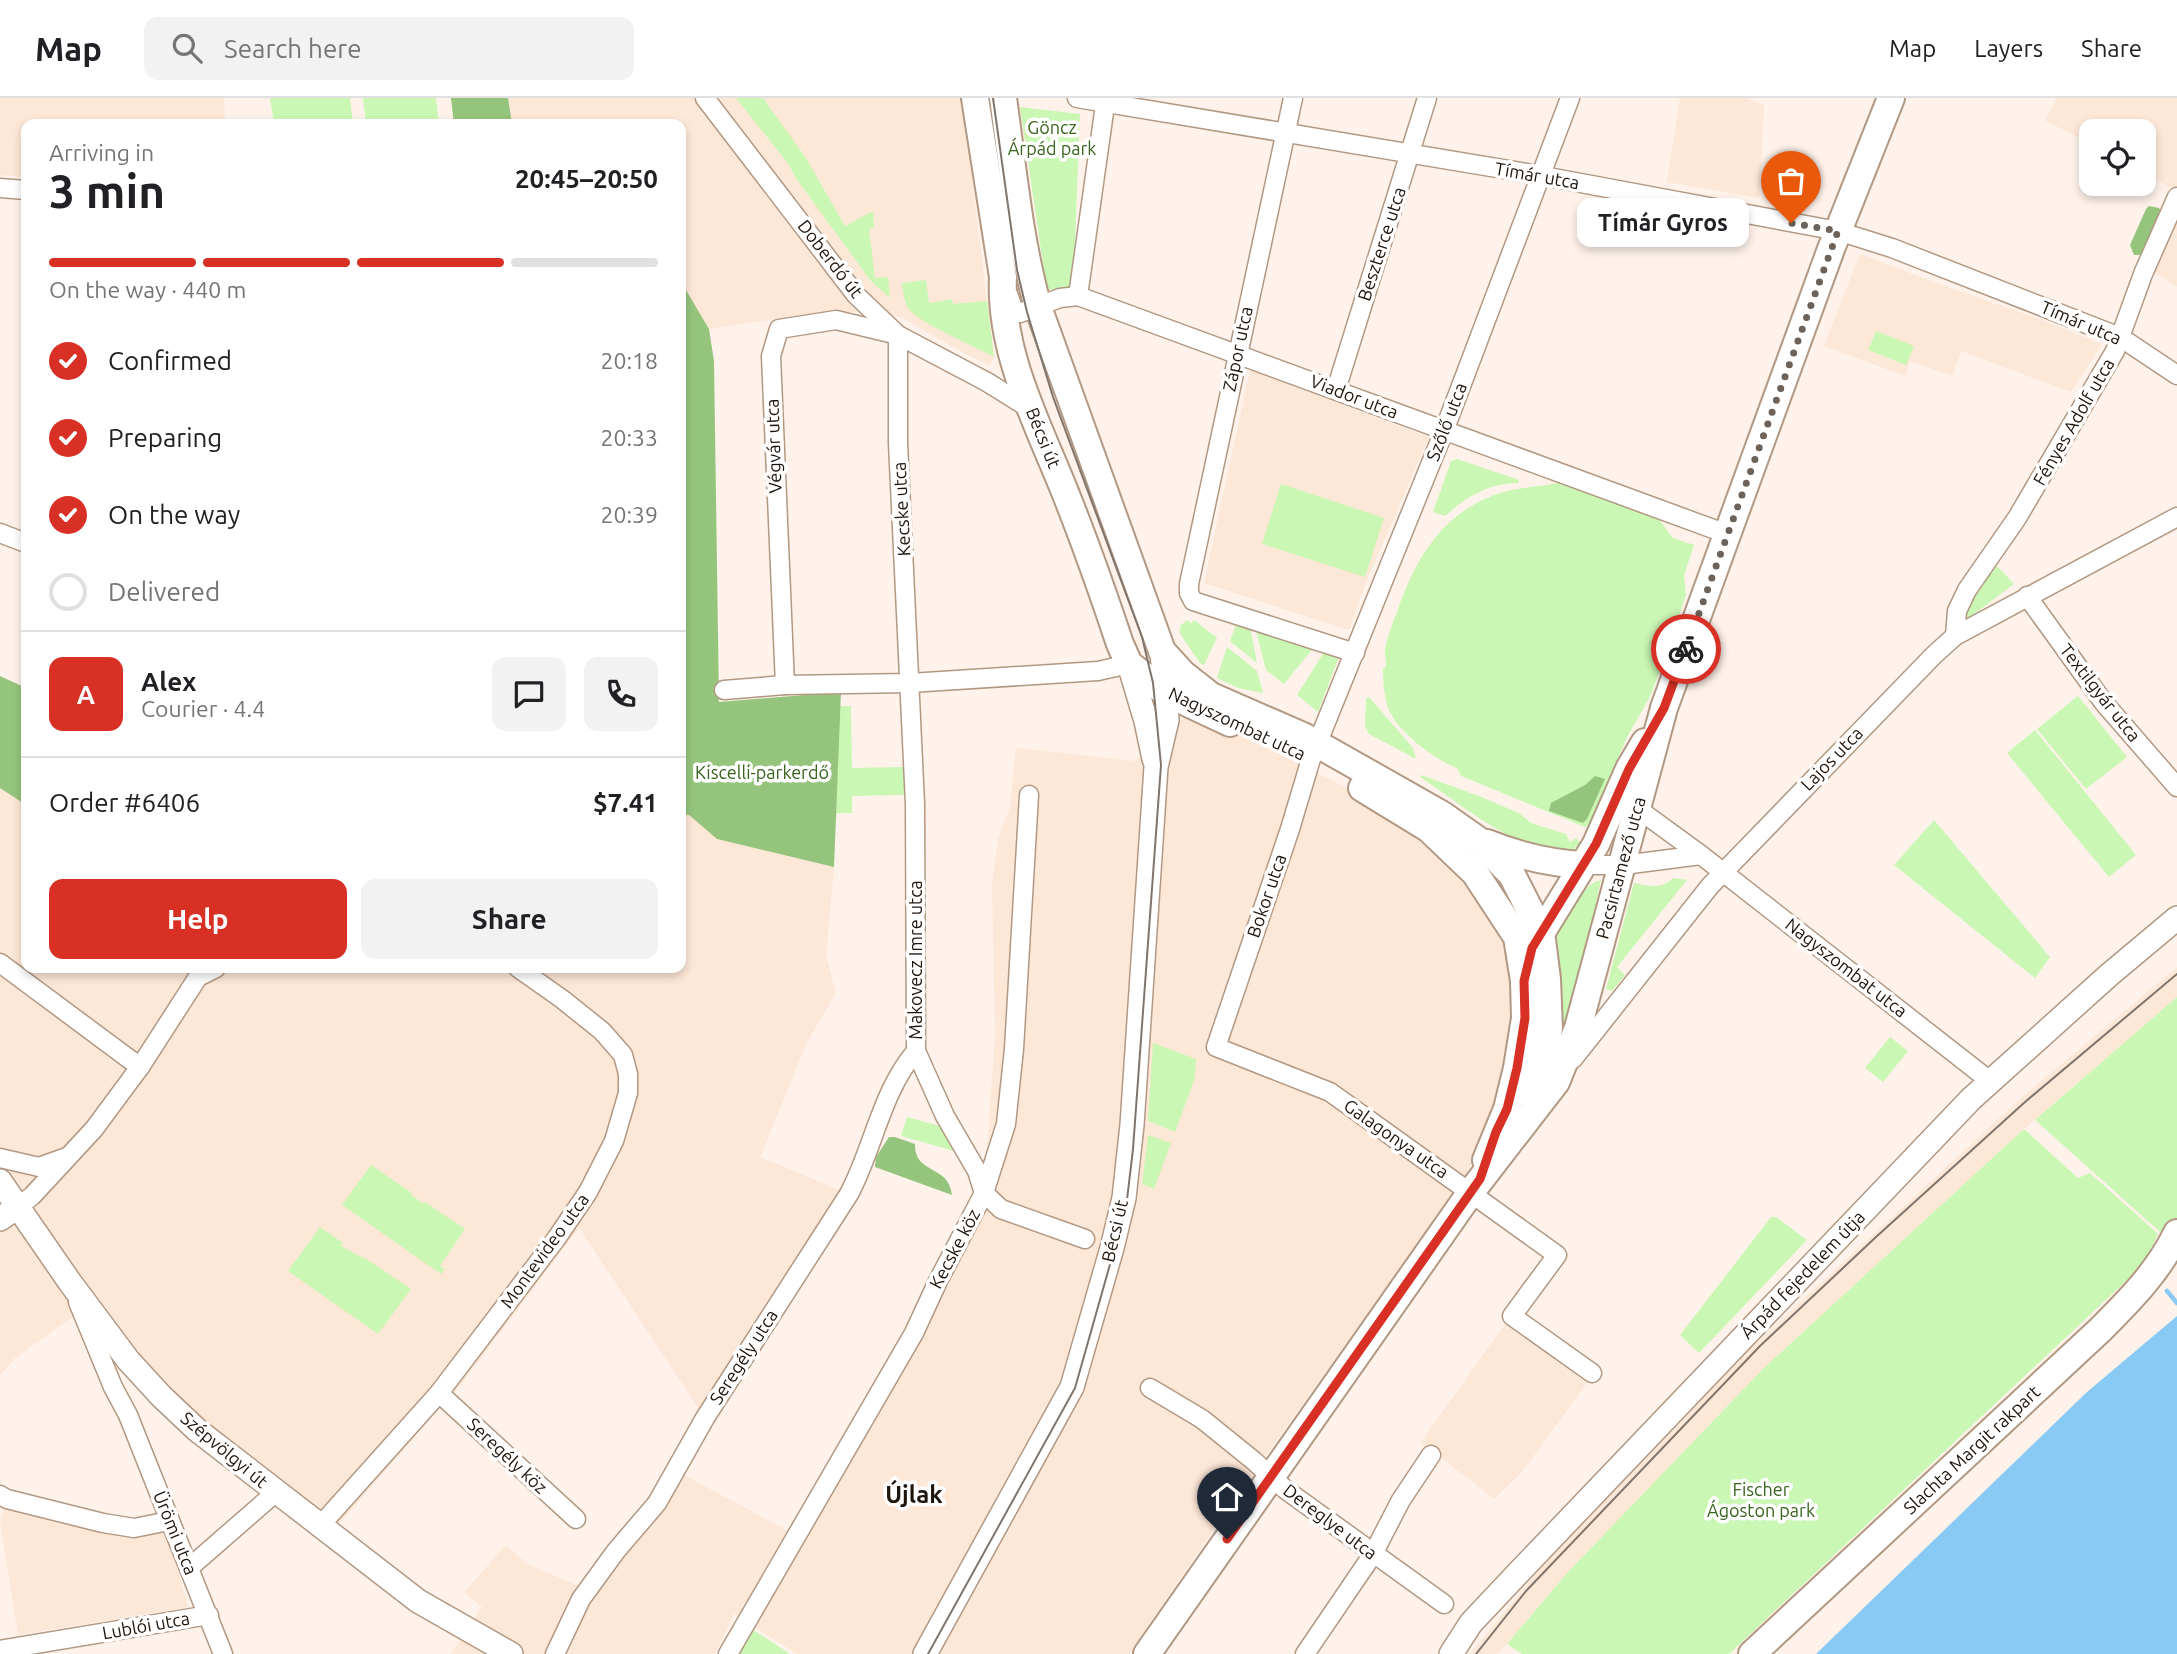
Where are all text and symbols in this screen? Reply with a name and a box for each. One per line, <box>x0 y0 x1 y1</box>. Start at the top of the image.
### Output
search box <box>144 17 634 80</box>
icon: search <box>168 29 206 67</box>
text: Map <box>35 30 102 67</box>
text: Search here <box>224 34 362 63</box>
text: Map <box>1889 35 1936 62</box>
text: Layers <box>1974 35 2043 62</box>
text: Share <box>2081 35 2142 62</box>
park label: Göncz Árpád park <box>1008 117 1096 158</box>
map controls <box>2079 119 2156 196</box>
button: locate <box>2079 119 2156 196</box>
text: Arriving in <box>49 140 154 165</box>
pin <box>1761 151 1821 223</box>
street label: Tímár utca <box>1493 158 1581 192</box>
icon: bag <box>1772 162 1810 200</box>
text: 20:45–20:50 <box>515 164 658 193</box>
text: 3 min <box>49 165 165 217</box>
street label: Beszterce utca <box>1353 184 1409 303</box>
callout: Tímár Gyros <box>1578 198 1749 248</box>
text: Tímár Gyros <box>1598 210 1728 235</box>
street label: Doberdó út <box>794 216 867 301</box>
text: On the way · 440 m <box>49 277 246 302</box>
street label: Tímár utca <box>2038 296 2125 348</box>
street label: Zápor utca <box>1218 304 1256 393</box>
icon: check <box>49 342 87 380</box>
text: Confirmed <box>108 346 232 375</box>
text: 20:18 <box>600 348 658 373</box>
street label: Fényes Adolf utca <box>2029 354 2118 489</box>
street label: Viador utca <box>1308 370 1401 422</box>
street label: Szőlő utca <box>1422 380 1470 464</box>
street label: Végvár utca <box>761 398 785 494</box>
street label: Bécsi út <box>1023 404 1065 471</box>
icon: check <box>49 419 87 457</box>
text: Preparing <box>108 423 222 452</box>
text: 20:33 <box>600 425 658 450</box>
street label: Kecske utca <box>889 461 913 557</box>
icon: check <box>49 496 87 534</box>
text: On the way <box>108 500 240 529</box>
text: 20:39 <box>600 502 658 527</box>
text: Delivered <box>108 577 220 606</box>
courier <box>1651 614 1721 684</box>
icon: bike <box>1667 630 1705 668</box>
street label: Textilgyár utca <box>2056 640 2145 745</box>
button: chat <box>492 657 566 731</box>
button: phone <box>584 657 658 731</box>
text: Alex <box>141 667 196 696</box>
text: A <box>77 680 95 709</box>
street label: Nagyszombat utca <box>1166 683 1309 764</box>
text: Courier · 4.4 <box>141 696 265 721</box>
street label: Lajos utca <box>1796 723 1866 794</box>
park label: Kiscelli-parkerdő <box>695 762 829 782</box>
text: Order #6406 <box>49 788 200 817</box>
text: $7.41 <box>593 788 658 817</box>
street label: Pacsirtamező utca <box>1591 794 1649 941</box>
street label: Bokor utca <box>1242 851 1290 940</box>
button: Help <box>49 879 347 959</box>
button: Share <box>361 879 658 959</box>
street label: Makovecz Imre utca <box>905 880 925 1040</box>
street label: Nagyszombat utca <box>1782 913 1911 1021</box>
street label: Galagonya utca <box>1340 1095 1453 1182</box>
street label: Montevideo utca <box>496 1189 592 1312</box>
street label: Bécsi út <box>1097 1198 1131 1264</box>
street label: Kecske köz <box>925 1205 983 1292</box>
street label: Árpád fejedelem útja <box>1735 1206 1868 1342</box>
street label: Seregély utca <box>705 1305 781 1408</box>
street label: Slachta Margit rakpart <box>1899 1381 2044 1518</box>
street label: Szépvölgyi út <box>177 1407 272 1491</box>
street label: Seregély köz <box>464 1413 552 1497</box>
pin <box>1197 1467 1257 1539</box>
icon: home <box>1208 1478 1246 1516</box>
district label: Újlak <box>885 1479 943 1508</box>
park label: Fischer Ágoston park <box>1707 1479 1815 1520</box>
street label: Dereglye utca <box>1280 1480 1381 1563</box>
street label: Ürömi utca <box>150 1488 202 1577</box>
street label: Lublói utca <box>100 1607 191 1643</box>

